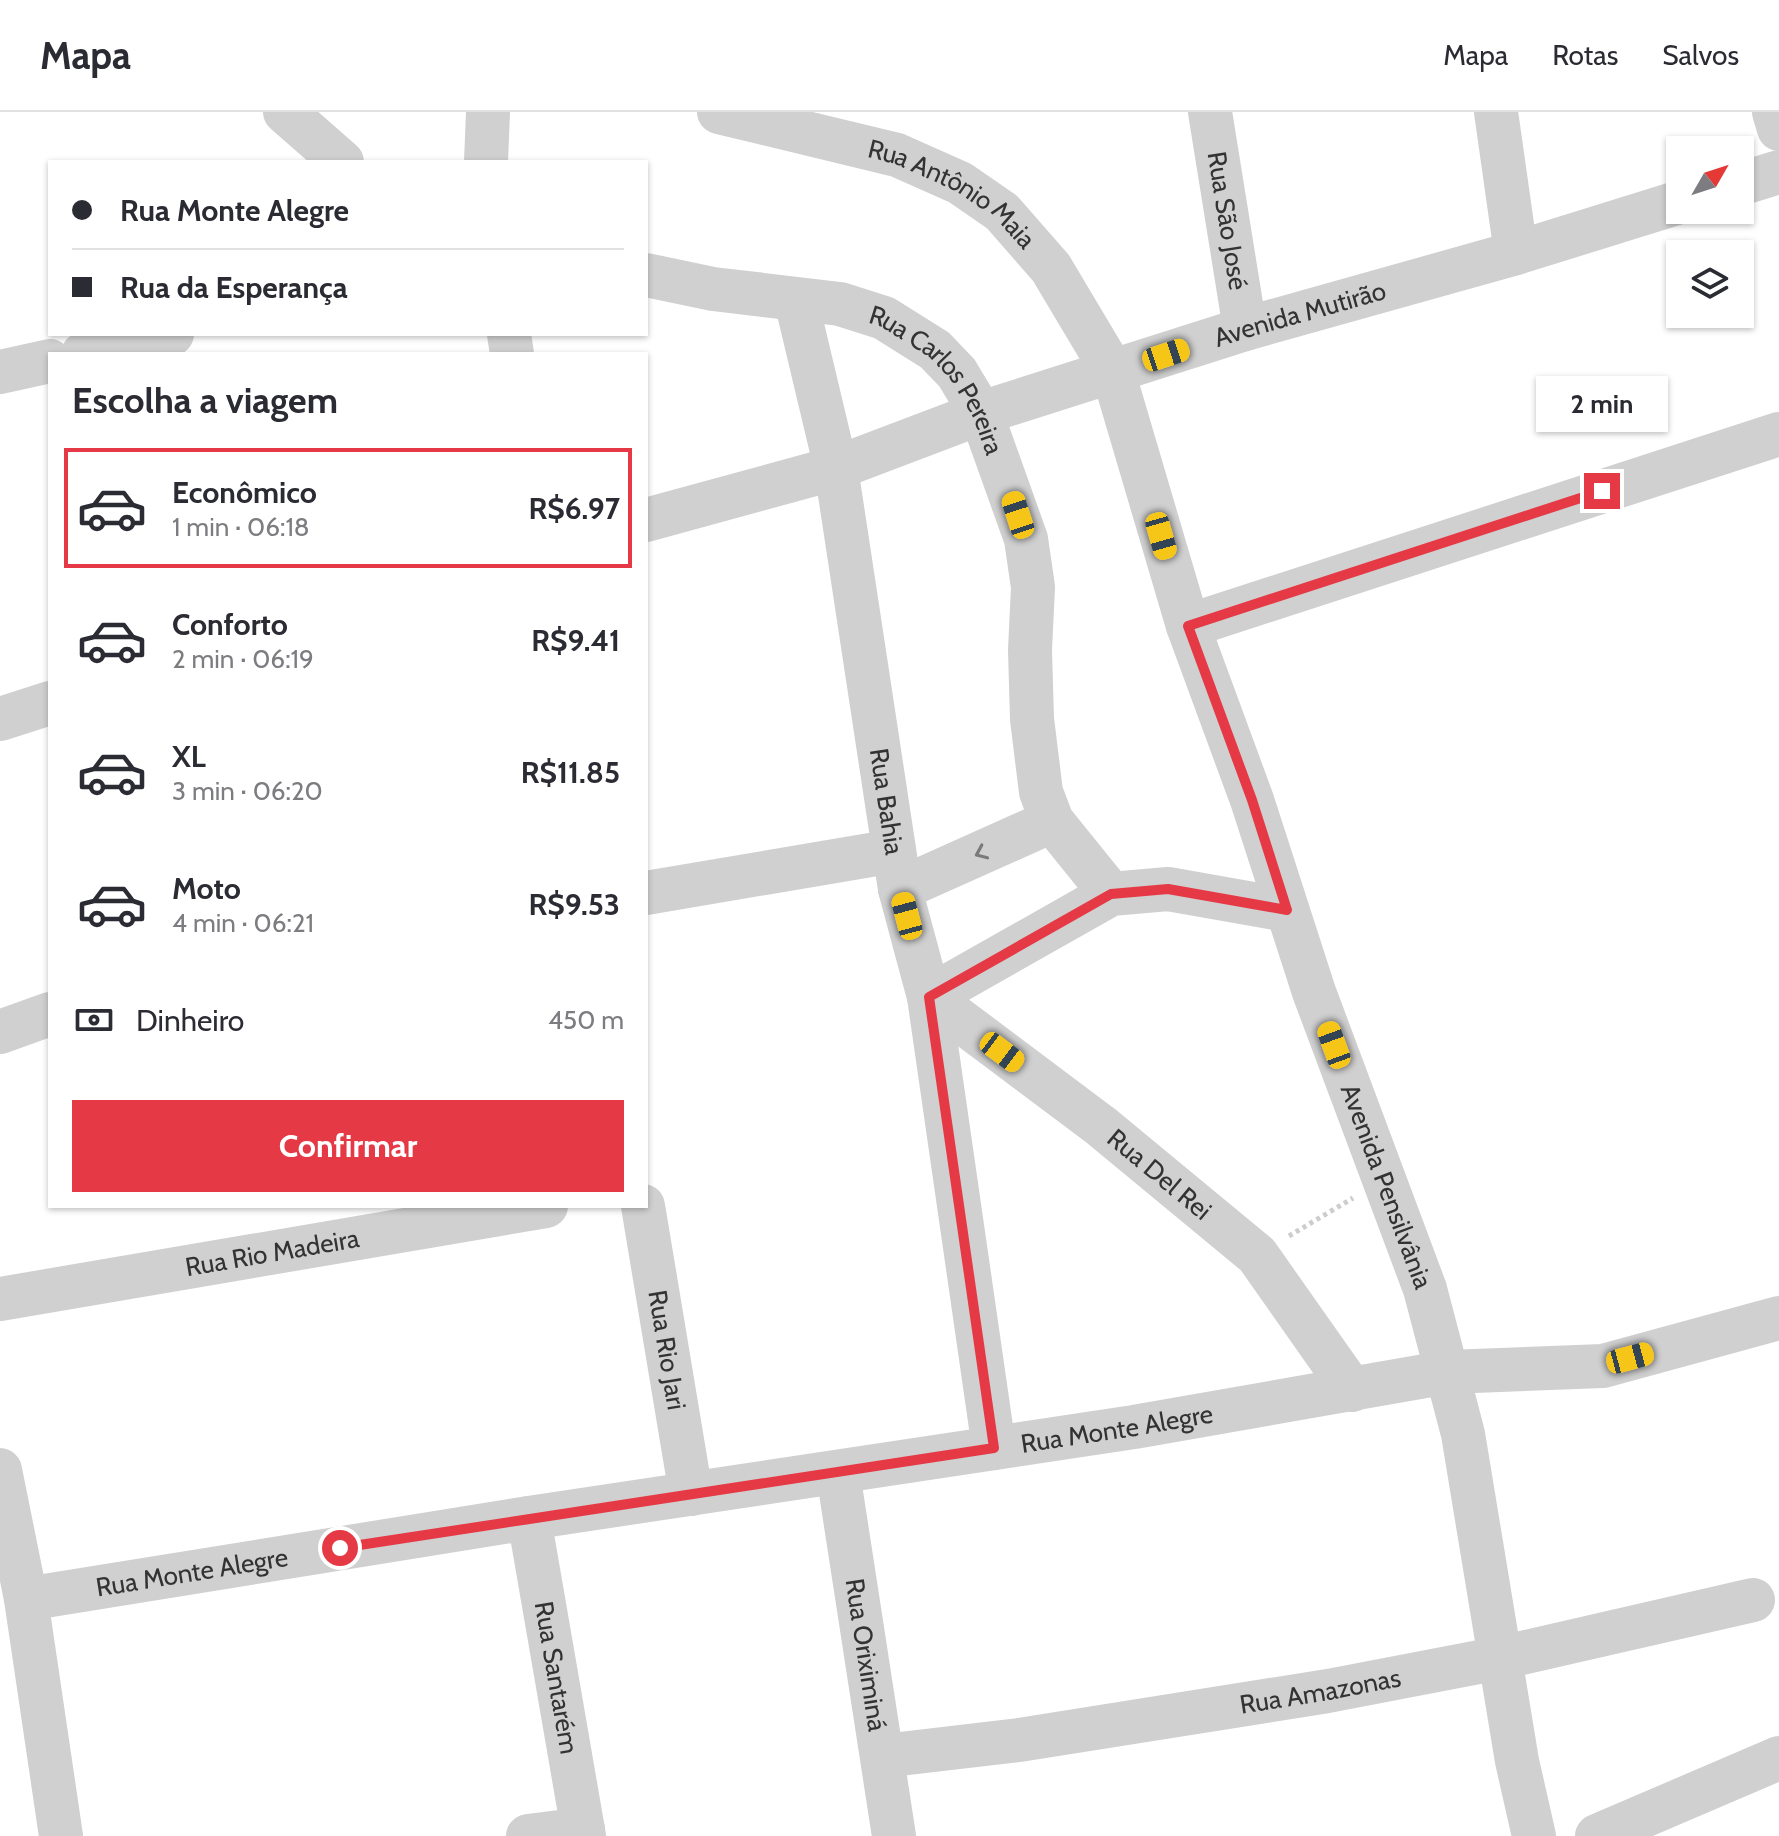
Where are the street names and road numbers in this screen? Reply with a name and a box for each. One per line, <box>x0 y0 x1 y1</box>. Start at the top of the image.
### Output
street label: Rua Antônio Maia <box>865 133 1043 255</box>
street label: Rua São José <box>1201 149 1254 292</box>
street label: Avenida Mutirão <box>1210 274 1389 354</box>
street label: Rua Carlos Pereira <box>865 298 1011 459</box>
street label: Rua Bahia <box>863 746 911 858</box>
street label: Avenida Pensilvânia <box>1334 1079 1440 1294</box>
street label: Rua Del Rei <box>1101 1122 1218 1227</box>
street label: Rua Rio Madeira <box>183 1222 362 1283</box>
street label: Rua Rio Jari <box>641 1288 693 1412</box>
street label: Rua Monte Alegre <box>1019 1397 1215 1460</box>
street label: Rua Monte Alegre <box>94 1541 290 1604</box>
street label: Rua Oriximiná <box>838 1576 894 1734</box>
street label: Rua Santarém <box>528 1599 586 1757</box>
street label: Rua Amazonas <box>1237 1661 1404 1721</box>

